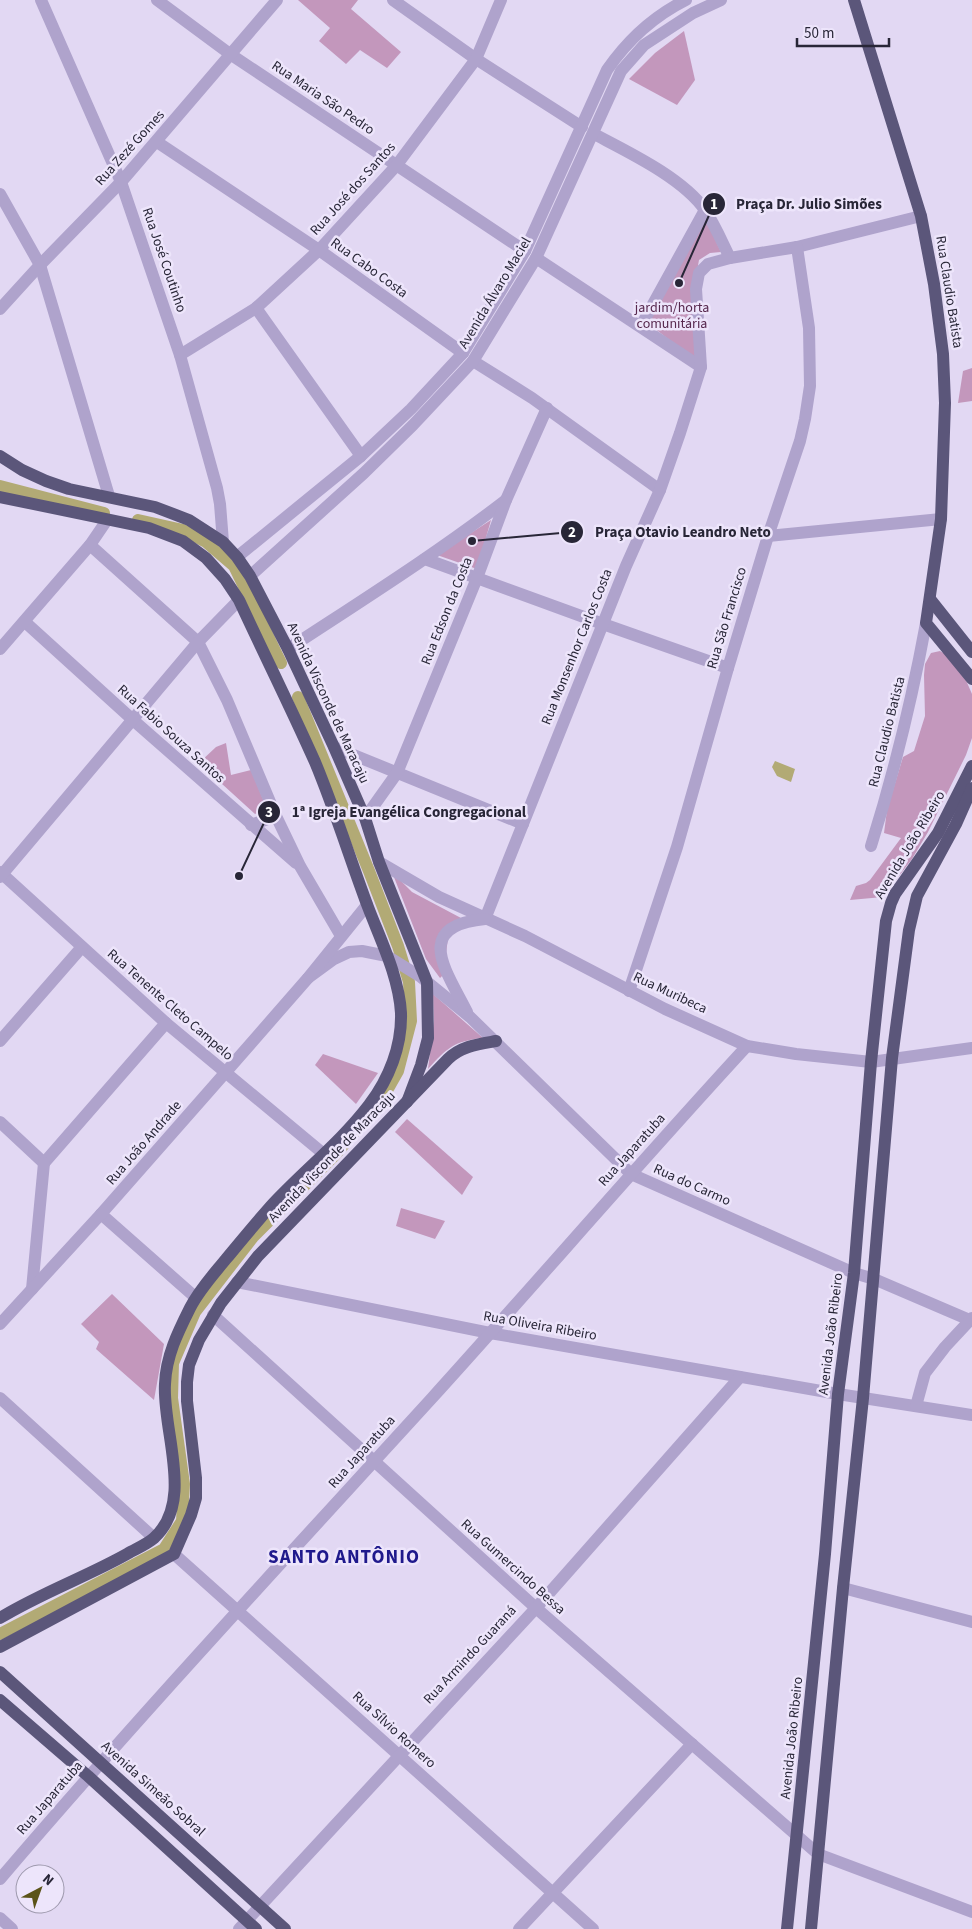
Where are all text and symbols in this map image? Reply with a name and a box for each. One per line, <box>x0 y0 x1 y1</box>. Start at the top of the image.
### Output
scale bar <box>797 15 890 47</box>
text: 50 m <box>804 23 834 44</box>
street label: Rua Maria São Pedro <box>268 56 378 140</box>
street label: Rua Zezé Gomes <box>91 106 170 190</box>
street label: Rua José dos Santos <box>306 138 400 240</box>
callout: Praça Dr. Julio Simões <box>701 189 892 219</box>
text: 1 <box>710 194 718 215</box>
text: Praça Dr. Julio Simões <box>736 194 882 215</box>
street label: Rua José Coutinho <box>137 205 191 315</box>
street label: Rua Cabo Costa <box>326 233 412 303</box>
street label: Avenida Álvaro Maciel <box>454 233 536 353</box>
street label: Rua Claudio Batista <box>930 234 968 350</box>
park label: jardim/horta comunitária <box>634 298 709 334</box>
callout: Praça Otavio Leandro Neto <box>560 517 781 547</box>
text: 2 <box>568 522 576 543</box>
text: Praça Otavio Leandro Neto <box>595 522 771 543</box>
street label: Rua Edson da Costa <box>416 554 478 668</box>
street label: Rua São Francisco <box>702 565 752 671</box>
street label: Rua Monsenhor Carlos Costa <box>537 566 617 728</box>
street label: Avenida Visconde de Maracaju <box>282 619 374 787</box>
street label: Rua Claudio Batista <box>864 674 910 790</box>
street label: Rua Fabio Souza Santos <box>113 680 229 788</box>
street label: Avenida João Ribeiro <box>870 787 950 903</box>
callout: 1ª Igreja Evangélica Congregacional <box>257 797 536 827</box>
text: 3 <box>265 802 273 823</box>
text: 1ª Igreja Evangélica Congregacional <box>292 802 527 823</box>
street label: Rua Tenente Cleto Campelo <box>103 945 237 1065</box>
street label: Rua Muribeca <box>630 967 710 1019</box>
street label: Avenida Visconde de Maracaju <box>264 1087 400 1227</box>
street label: Rua João Andrade <box>102 1096 186 1190</box>
street label: Rua Japaratuba <box>594 1109 670 1191</box>
street label: Rua do Carmo <box>650 1159 734 1211</box>
street label: Avenida João Ribeiro <box>814 1272 848 1396</box>
street label: Rua Oliveira Ribeiro <box>482 1306 598 1346</box>
street label: Rua Japaratuba <box>324 1411 400 1493</box>
street label: Rua Gumercindo Bessa <box>456 1515 570 1619</box>
district label: SANTO ANTÔNIO <box>268 1544 420 1571</box>
street label: Rua Armindo Guaraná <box>419 1601 521 1709</box>
street label: Avenida João Ribeiro <box>776 1676 808 1800</box>
street label: Rua Sílvio Romero <box>348 1687 440 1773</box>
street label: Avenida Simeão Sobral <box>96 1737 210 1842</box>
street label: Rua Japaratuba <box>12 1757 88 1839</box>
north arrow <box>15 1864 65 1914</box>
text: N <box>38 1869 58 1891</box>

